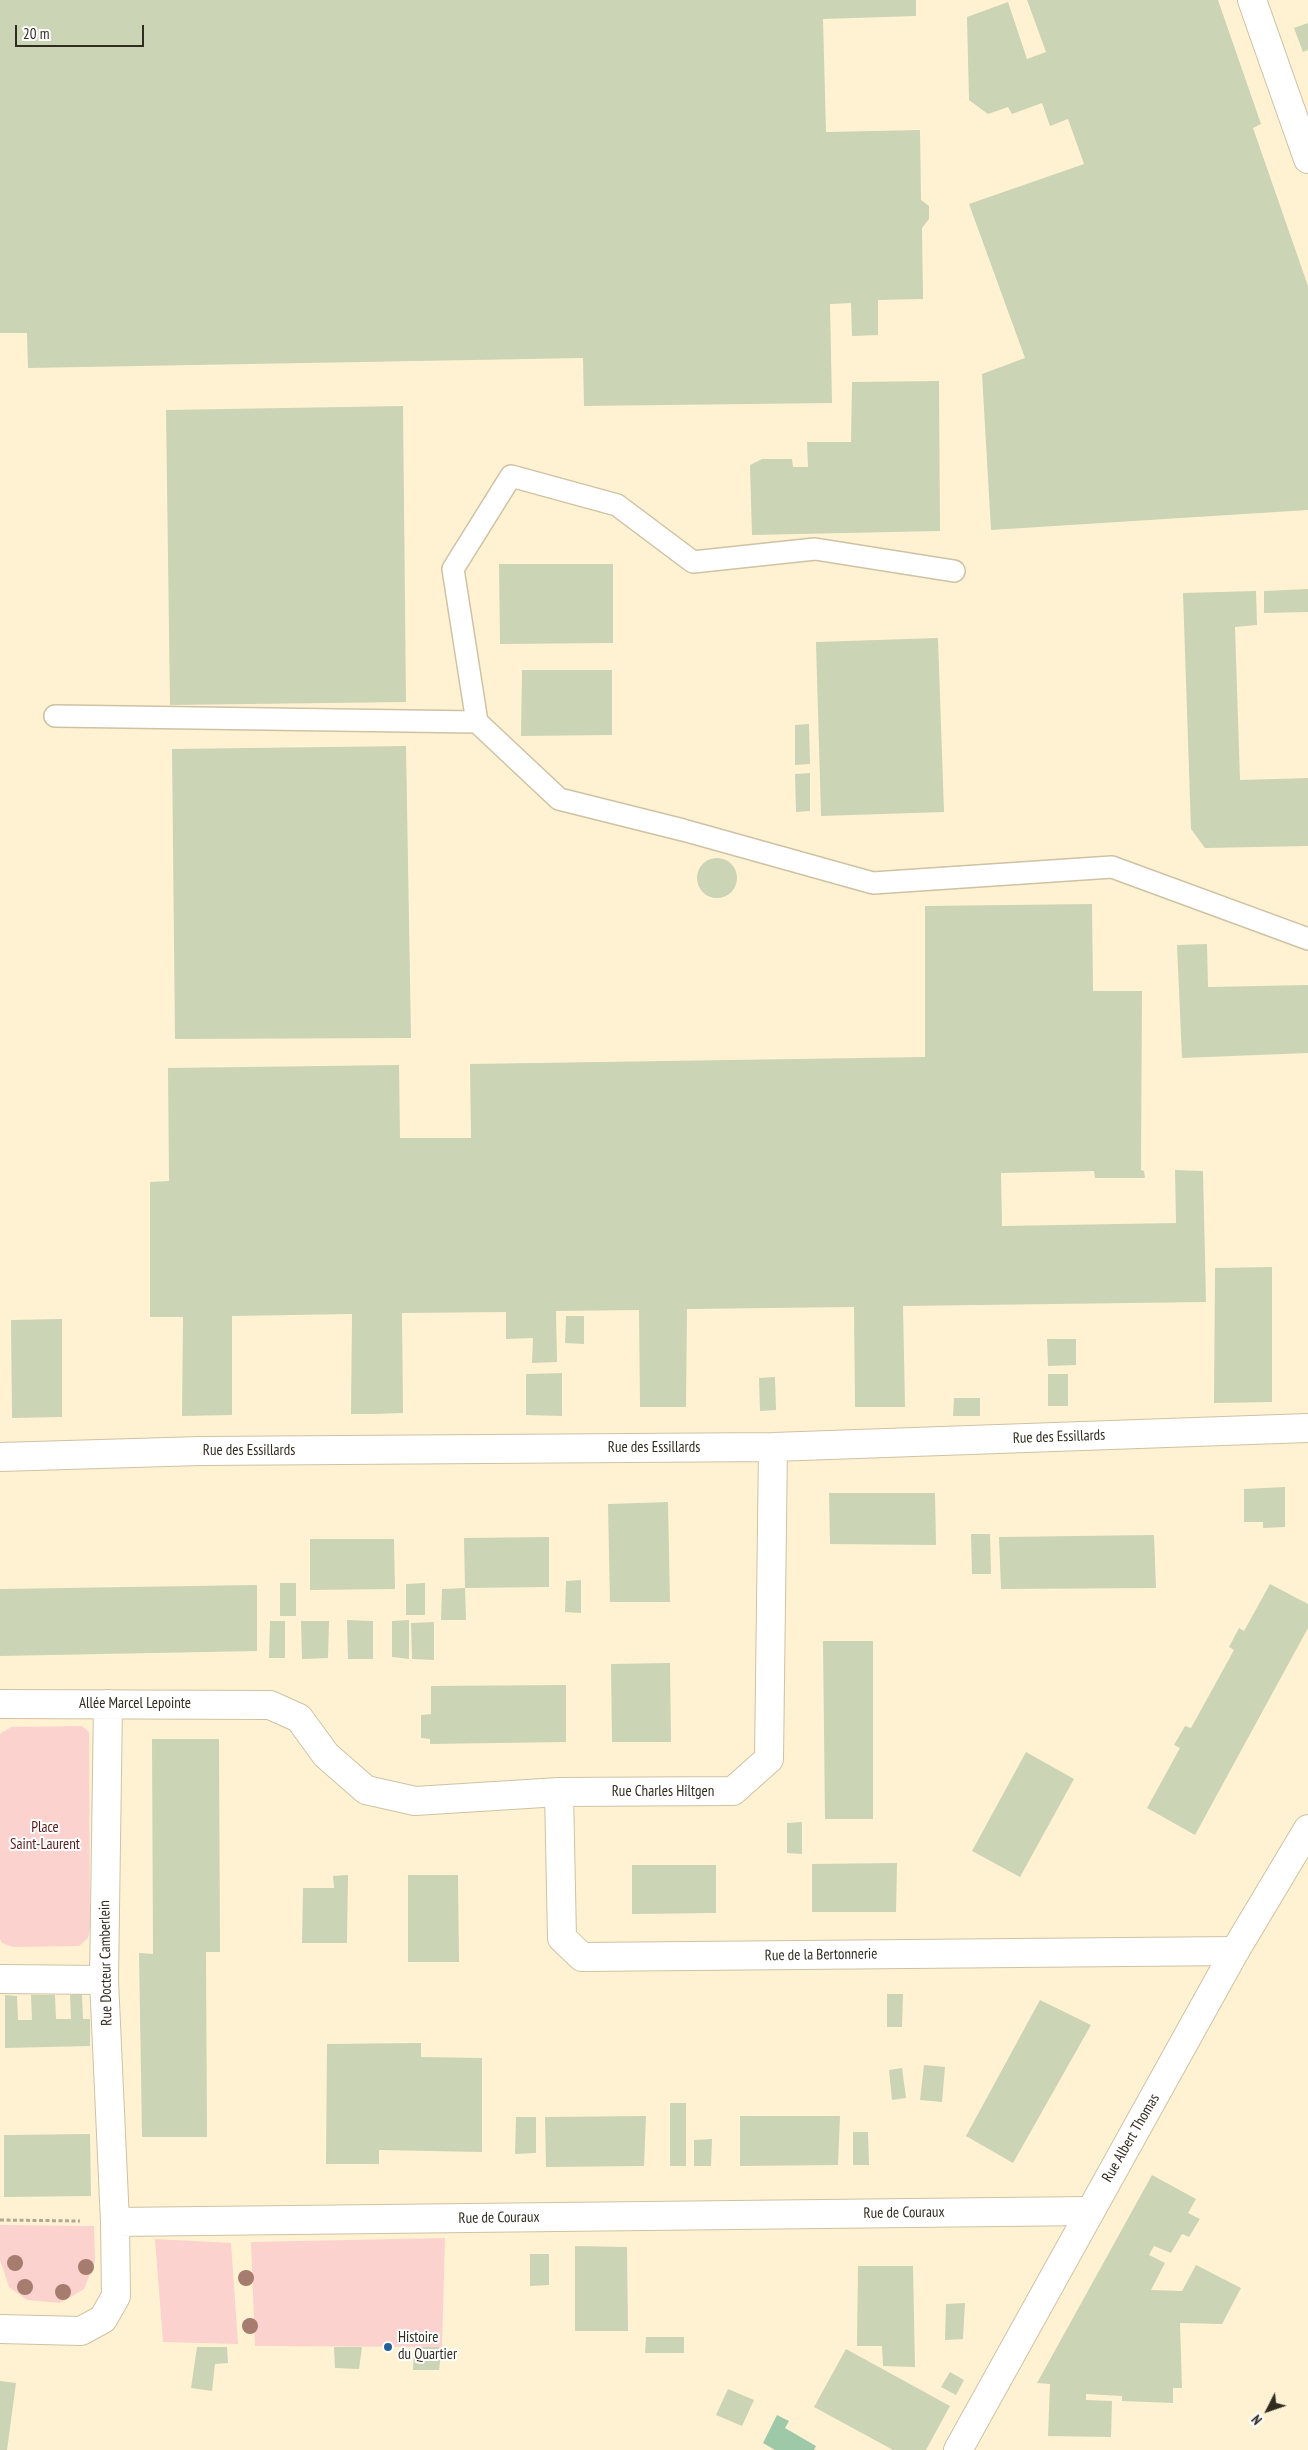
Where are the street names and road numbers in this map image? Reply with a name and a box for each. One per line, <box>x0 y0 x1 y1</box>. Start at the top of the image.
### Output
street label: Rue des Essillards <box>1012 1426 1106 1448</box>
street label: Rue des Essillards <box>608 1439 700 1457</box>
street label: Rue des Essillards <box>203 1442 295 1460</box>
street label: Allée Marcel Lepointe <box>79 1695 191 1713</box>
street label: Rue Charles Hiltgen <box>612 1783 714 1801</box>
street label: Rue Docteur Camberlein <box>96 1900 116 2026</box>
street label: Rue de la Bertonnerie <box>764 1945 878 1965</box>
street label: Rue Albert Thomas <box>1099 2091 1163 2185</box>
street label: Rue de Couraux <box>863 2203 945 2223</box>
street label: Rue de Couraux <box>458 2208 540 2228</box>

